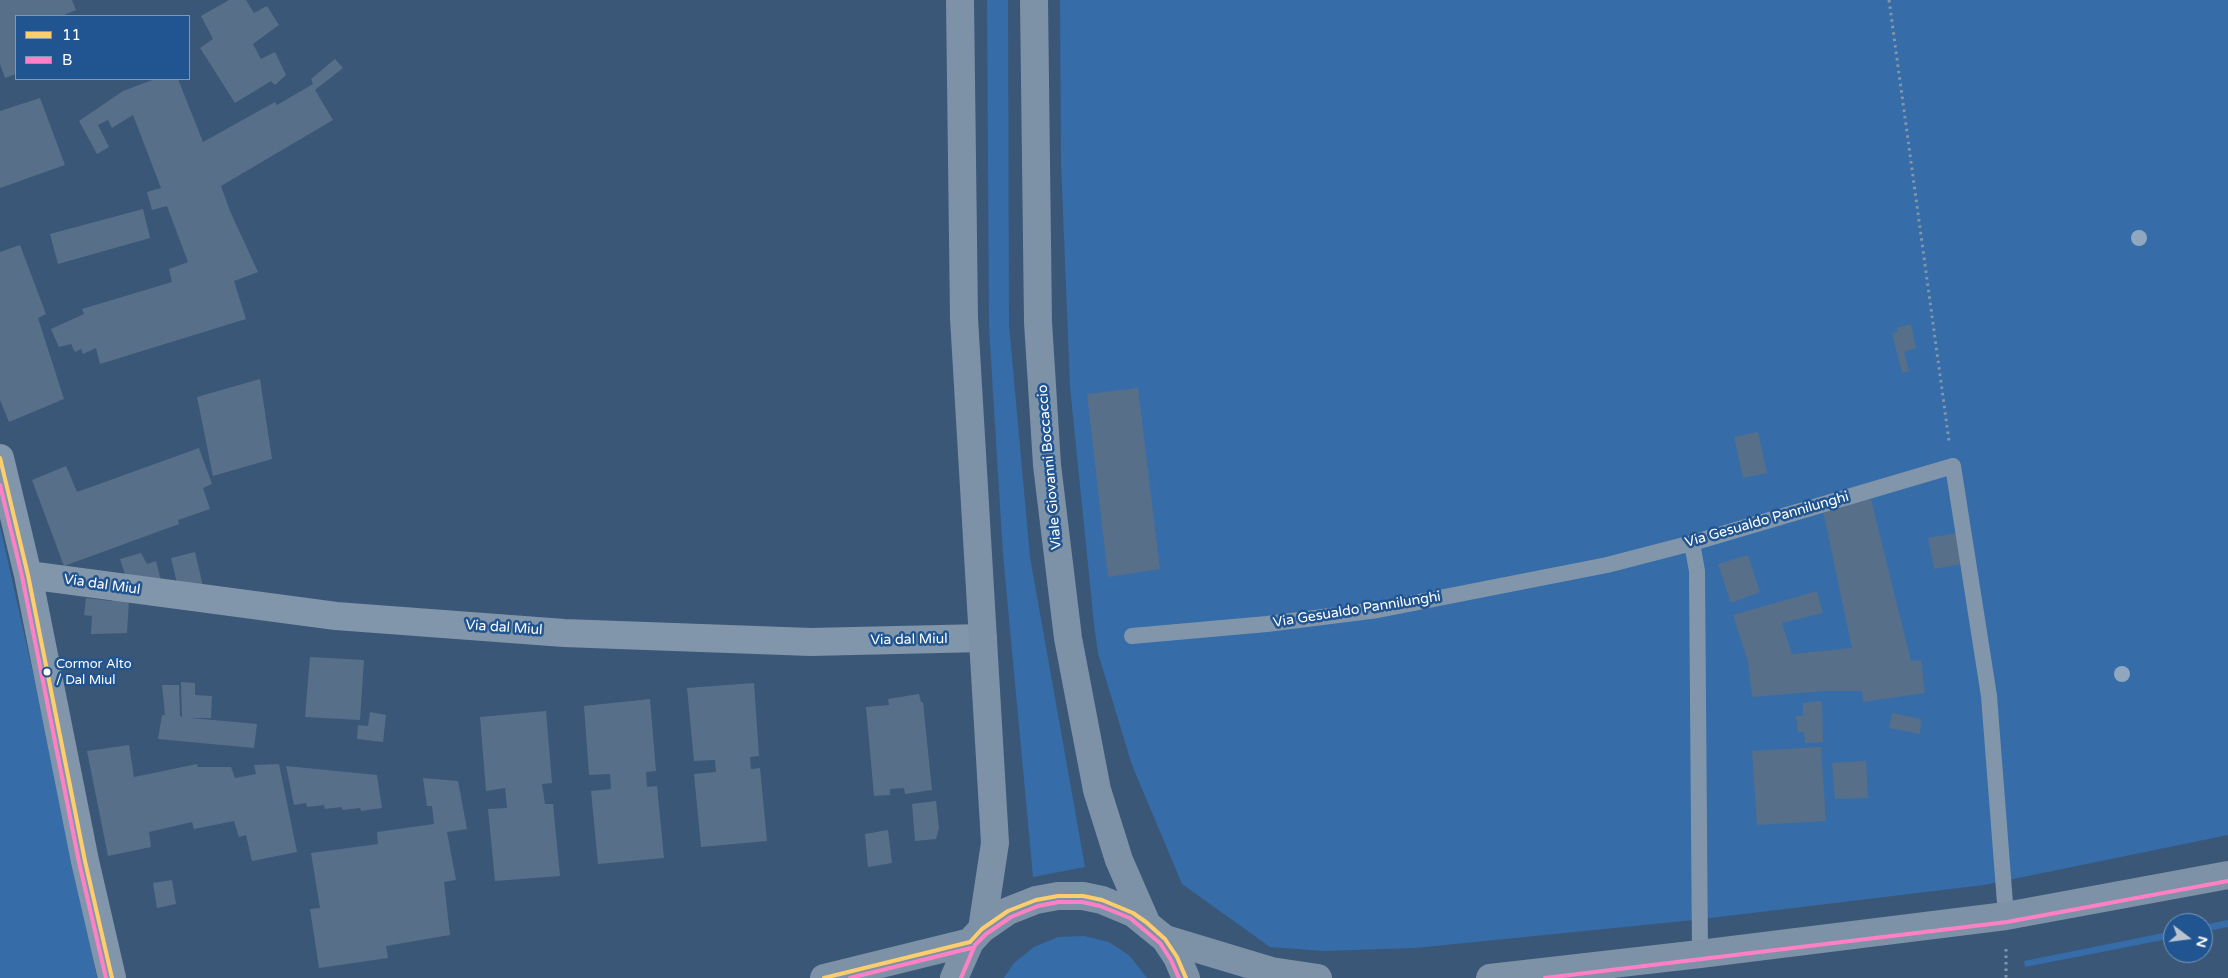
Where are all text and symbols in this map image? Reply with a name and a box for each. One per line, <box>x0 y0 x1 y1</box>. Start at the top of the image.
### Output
legend <box>15 15 190 80</box>
text: 11 <box>62 26 81 44</box>
text: B <box>62 51 72 69</box>
street label: Viale Giovanni Boccaccio <box>1034 384 1066 550</box>
street label: Via Gesualdo Pannilunghi <box>1683 489 1851 551</box>
street label: Via dal Miul <box>63 571 141 599</box>
street label: Via Gesualdo Pannilunghi <box>1272 588 1442 632</box>
street label: Via dal Miul <box>465 617 543 639</box>
street label: Via dal Miul <box>870 631 948 649</box>
place label: Cormor Alto / Dal Miul <box>56 657 132 688</box>
marker: Cormor Alto / Dal Miul <box>42 667 52 677</box>
north arrow <box>2163 913 2213 963</box>
text: N <box>2192 934 2212 949</box>

